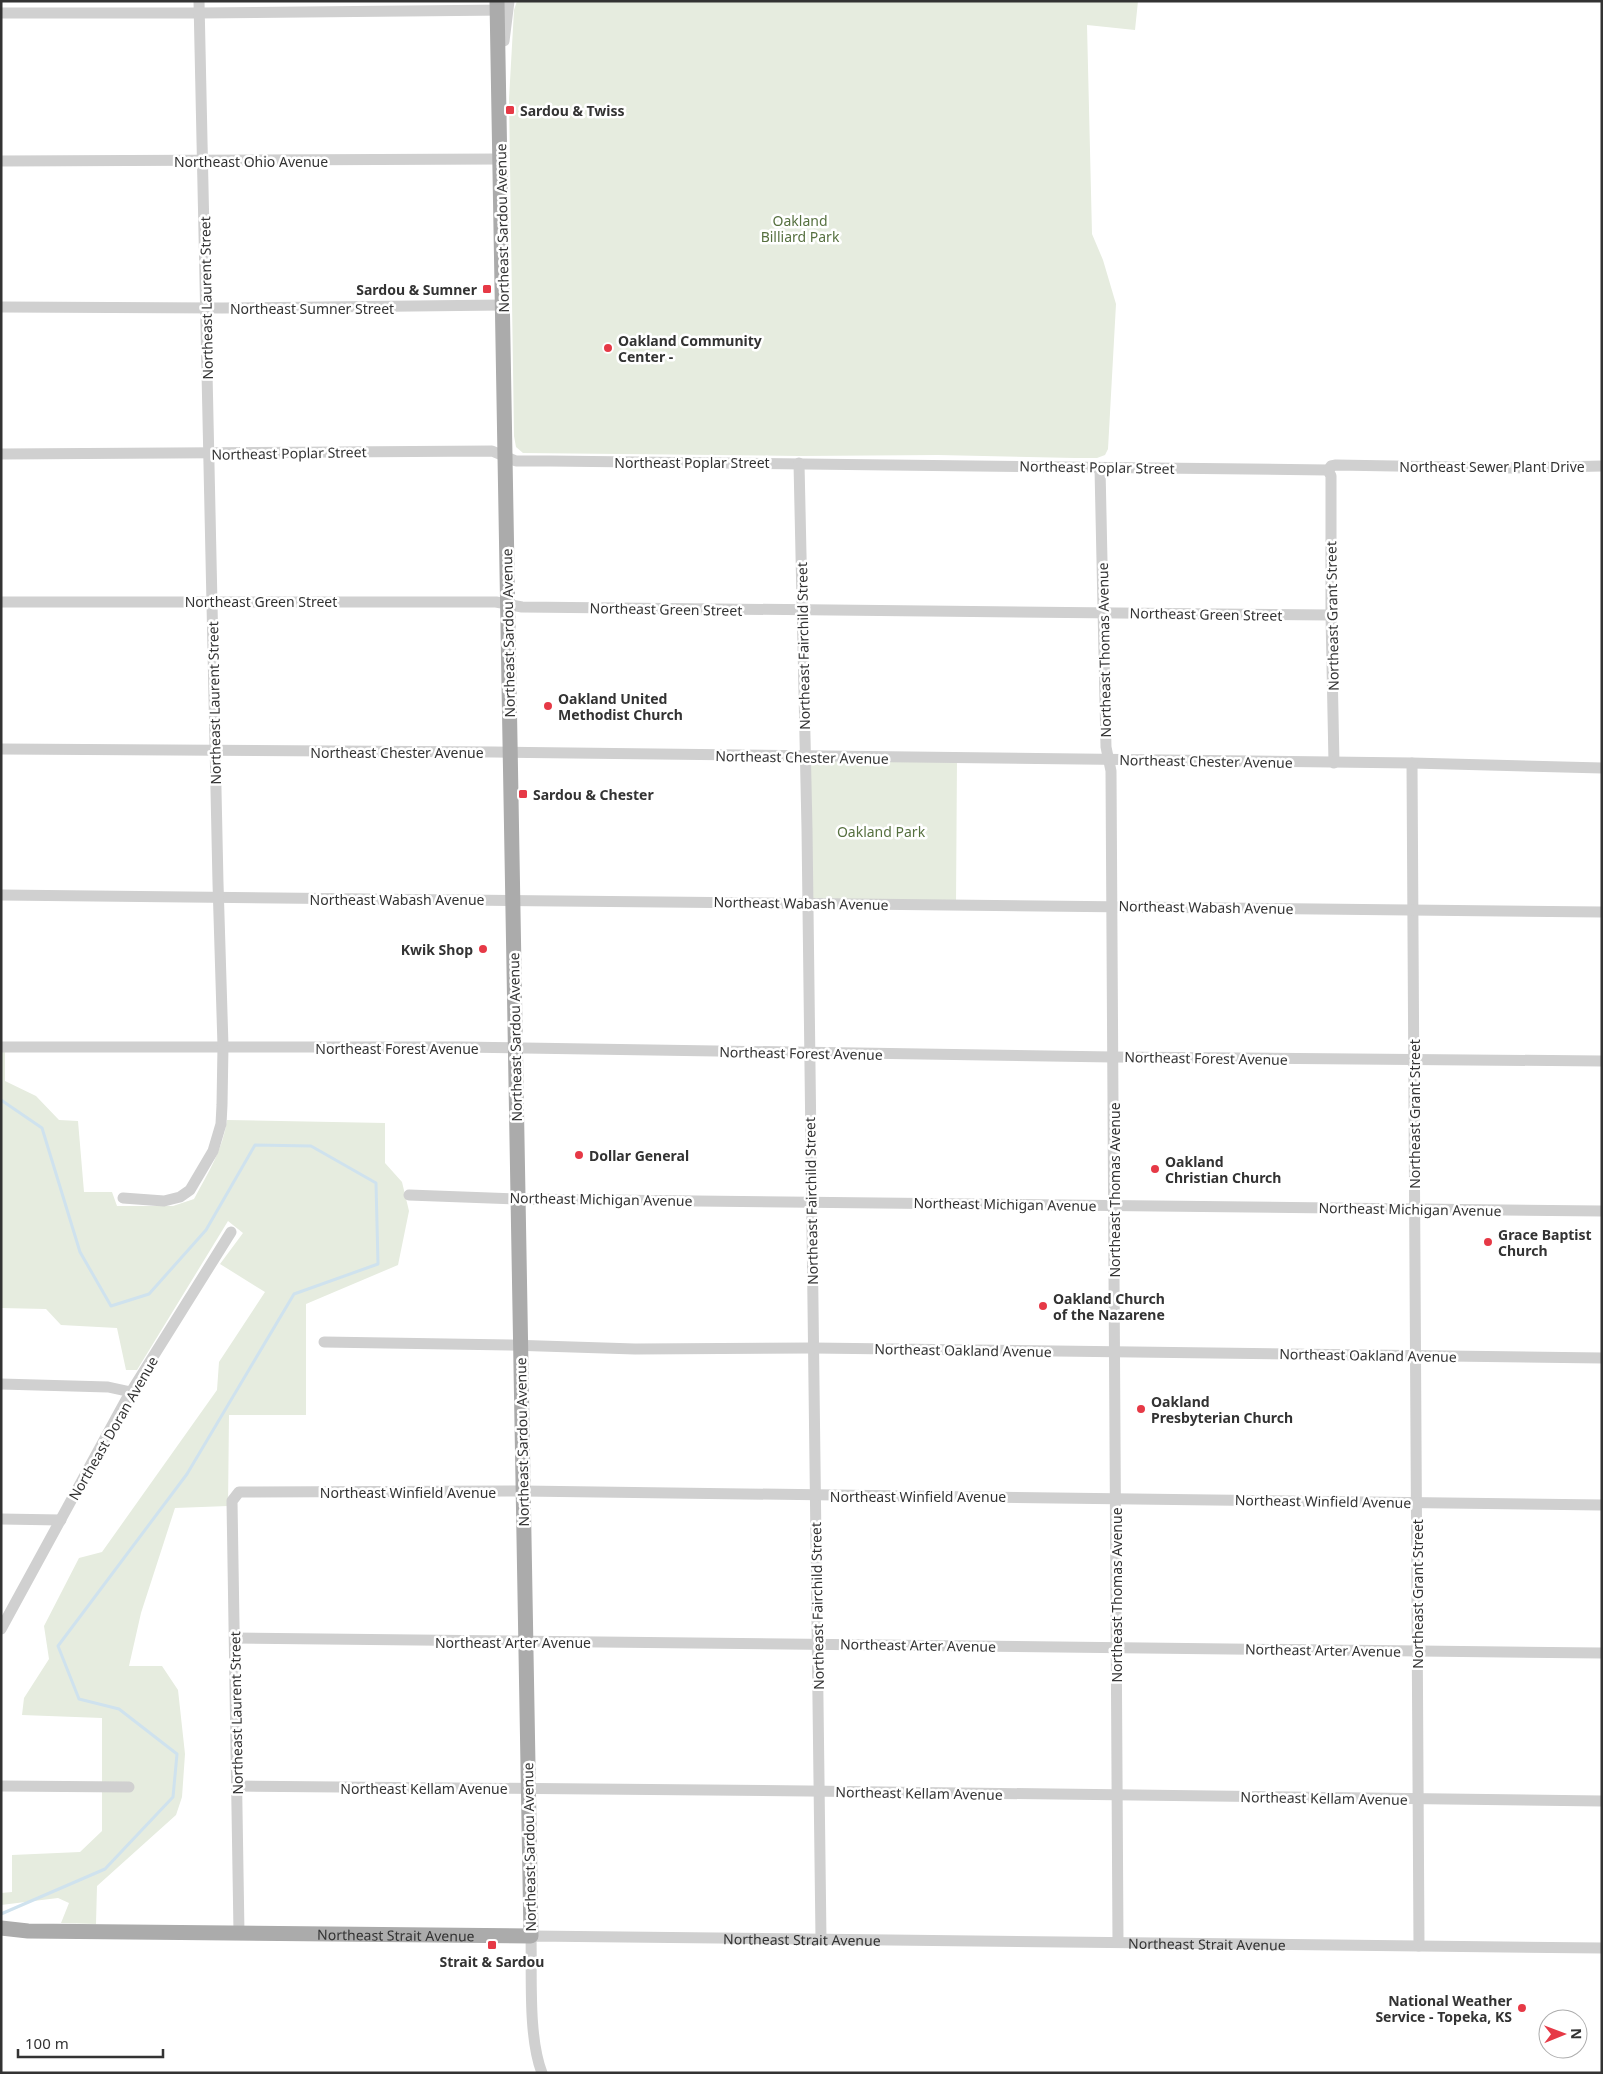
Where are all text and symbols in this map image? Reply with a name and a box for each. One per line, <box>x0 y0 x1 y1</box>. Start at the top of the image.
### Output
place label: Sardou & Twiss <box>520 101 625 120</box>
marker: Sardou & Twiss <box>504 104 516 116</box>
street label: Northeast Sardou Avenue <box>491 143 513 313</box>
street label: Northeast Ohio Avenue <box>174 152 328 171</box>
park label: Oakland Billiard Park <box>761 211 840 246</box>
street label: Northeast Laurent Street <box>195 216 217 380</box>
place label: Sardou & Sumner <box>356 280 478 299</box>
marker: Sardou & Sumner <box>481 283 493 295</box>
street label: Northeast Sumner Street <box>230 299 394 318</box>
place label: Oakland Community Center - <box>618 331 762 366</box>
marker: Oakland Community Center - <box>602 342 614 354</box>
street label: Northeast Poplar Street <box>211 442 367 464</box>
street label: Northeast Poplar Street <box>614 453 770 472</box>
street label: Northeast Poplar Street <box>1019 456 1175 478</box>
street label: Northeast Sewer Plant Drive <box>1399 457 1585 476</box>
street label: Northeast Grant Street <box>1321 541 1343 691</box>
street label: Northeast Sardou Avenue <box>497 548 519 718</box>
street label: Northeast Fairchild Street <box>792 562 814 730</box>
street label: Northeast Thomas Avenue <box>1093 562 1115 738</box>
street label: Northeast Green Street <box>185 592 337 611</box>
street label: Northeast Green Street <box>590 598 742 620</box>
street label: Northeast Green Street <box>1130 603 1282 625</box>
street label: Northeast Laurent Street <box>203 621 225 785</box>
place label: Oakland United Methodist Church <box>558 689 683 724</box>
marker: Oakland United Methodist Church <box>542 700 554 712</box>
street label: Northeast Chester Avenue <box>310 743 484 762</box>
street label: Northeast Chester Avenue <box>715 746 889 768</box>
street label: Northeast Chester Avenue <box>1119 750 1293 772</box>
place label: Sardou & Chester <box>533 785 654 804</box>
marker: Sardou & Chester <box>517 788 529 800</box>
park label: Oakland Park <box>837 822 926 841</box>
street label: Northeast Wabash Avenue <box>310 890 485 909</box>
street label: Northeast Wabash Avenue <box>713 892 889 914</box>
street label: Northeast Wabash Avenue <box>1118 896 1294 918</box>
place label: Kwik Shop <box>401 940 473 959</box>
marker: Kwik Shop <box>477 943 489 955</box>
street label: Northeast Sardou Avenue <box>504 952 526 1122</box>
street label: Northeast Forest Avenue <box>315 1039 479 1058</box>
street label: Northeast Grant Street <box>1405 1039 1424 1189</box>
street label: Northeast Forest Avenue <box>719 1042 883 1064</box>
street label: Northeast Forest Avenue <box>1124 1047 1288 1069</box>
street label: Northeast Thomas Avenue <box>1105 1102 1124 1278</box>
street label: Northeast Fairchild Street <box>800 1117 822 1285</box>
place label: Dollar General <box>589 1146 689 1165</box>
marker: Dollar General <box>573 1149 585 1161</box>
place label: Oakland Christian Church <box>1165 1152 1281 1187</box>
marker: Oakland Christian Church <box>1149 1163 1161 1175</box>
street label: Northeast Michigan Avenue <box>509 1188 693 1210</box>
street label: Northeast Michigan Avenue <box>913 1193 1097 1215</box>
street label: Northeast Michigan Avenue <box>1318 1198 1502 1220</box>
place label: Grace Baptist Church <box>1498 1225 1592 1260</box>
marker: Grace Baptist Church <box>1482 1236 1494 1248</box>
place label: Oakland Church of the Nazarene <box>1053 1289 1165 1324</box>
marker: Oakland Church of the Nazarene <box>1037 1300 1049 1312</box>
street label: Northeast Oakland Avenue <box>874 1339 1052 1361</box>
street label: Northeast Oakland Avenue <box>1279 1344 1457 1366</box>
street label: Northeast Doran Avenue <box>64 1352 162 1503</box>
street label: Northeast Sardou Avenue <box>511 1357 533 1527</box>
place label: Oakland Presbyterian Church <box>1151 1392 1293 1427</box>
marker: Oakland Presbyterian Church <box>1135 1403 1147 1415</box>
street label: Northeast Winfield Avenue <box>320 1483 496 1502</box>
street label: Northeast Winfield Avenue <box>830 1487 1006 1506</box>
street label: Northeast Winfield Avenue <box>1235 1490 1411 1512</box>
street label: Northeast Thomas Avenue <box>1107 1507 1126 1683</box>
street label: Northeast Grant Street <box>1408 1519 1427 1669</box>
street label: Northeast Fairchild Street <box>806 1522 828 1690</box>
street label: Northeast Laurent Street <box>225 1631 247 1795</box>
street label: Northeast Arter Avenue <box>435 1633 591 1652</box>
street label: Northeast Arter Avenue <box>840 1634 996 1656</box>
street label: Northeast Arter Avenue <box>1245 1639 1401 1661</box>
street label: Northeast Sardou Avenue <box>518 1762 540 1932</box>
street label: Northeast Kellam Avenue <box>340 1779 508 1798</box>
street label: Northeast Kellam Avenue <box>835 1782 1003 1804</box>
street label: Northeast Kellam Avenue <box>1240 1787 1408 1809</box>
street label: Northeast Strait Avenue <box>317 1924 475 1945</box>
street label: Northeast Strait Avenue <box>723 1929 881 1949</box>
street label: Northeast Strait Avenue <box>1128 1933 1286 1954</box>
marker: Strait & Sardou <box>486 1939 498 1951</box>
place label: Strait & Sardou <box>440 1952 544 1971</box>
place label: National Weather Service - Topeka, KS <box>1375 1991 1513 2026</box>
marker: National Weather Service - Topeka, KS <box>1516 2002 1528 2014</box>
north arrow <box>1538 2009 1588 2059</box>
scale bar <box>18 2026 162 2058</box>
text: N <box>1567 2028 1586 2040</box>
text: 100 m <box>25 2033 69 2053</box>

